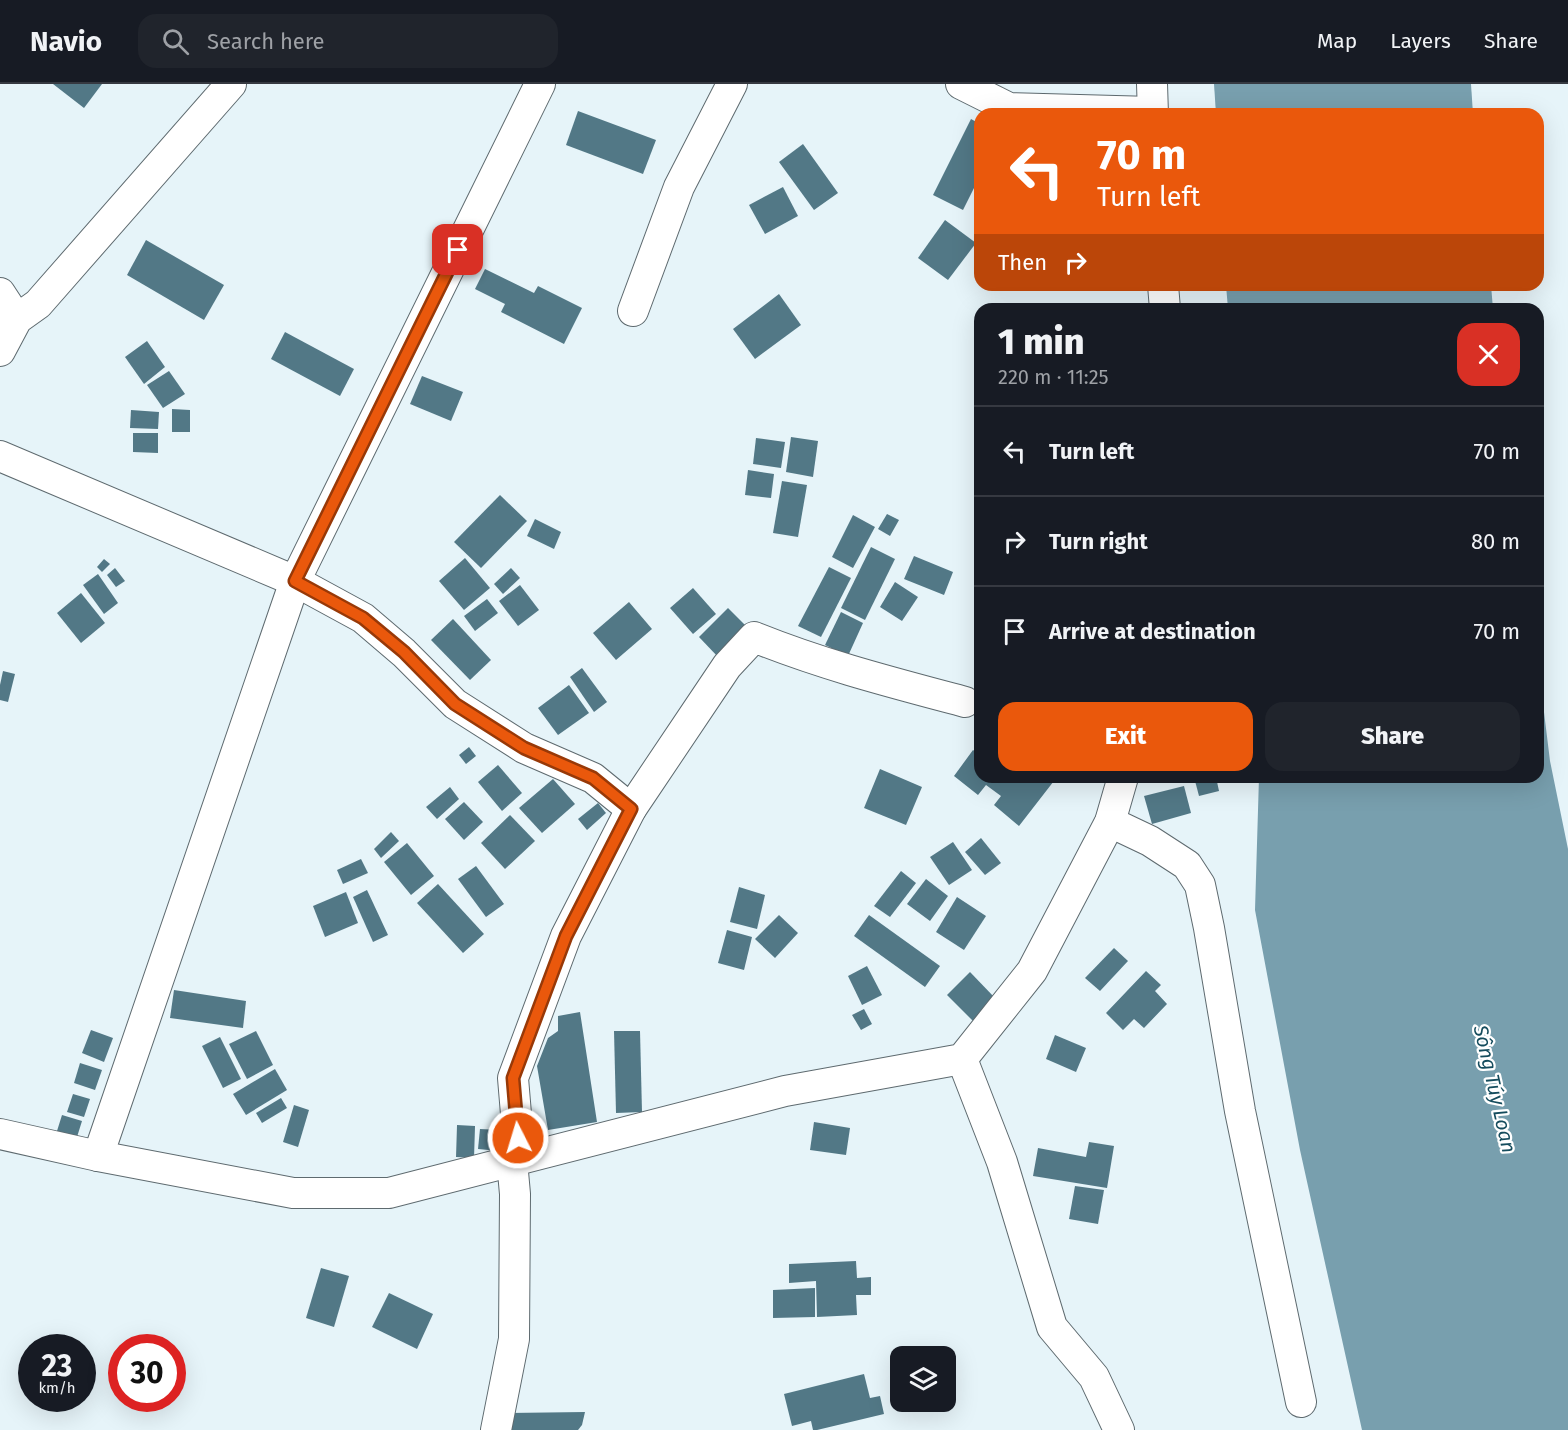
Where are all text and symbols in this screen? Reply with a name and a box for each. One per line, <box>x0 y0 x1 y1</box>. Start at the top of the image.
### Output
search box <box>138 14 558 68</box>
text: Navio <box>30 25 102 58</box>
icon: search <box>159 25 192 58</box>
text: Search here <box>207 28 325 55</box>
text: Map <box>1317 28 1357 54</box>
text: Layers <box>1390 28 1451 54</box>
text: Share <box>1484 28 1538 54</box>
text: 70 m <box>1097 130 1186 180</box>
icon: left <box>998 132 1076 210</box>
text: Turn left <box>1097 181 1200 213</box>
pin <box>432 224 483 275</box>
icon: arrive <box>441 233 474 266</box>
icon: right <box>1059 246 1092 279</box>
text: Then <box>998 249 1047 276</box>
text: 1 min <box>998 320 1084 364</box>
button: close <box>1457 323 1520 386</box>
text: 220 m · 11:25 <box>998 365 1109 389</box>
icon: left <box>998 435 1031 468</box>
text: Turn left <box>1049 438 1134 465</box>
text: 70 m <box>1474 438 1520 465</box>
icon: right <box>998 525 1031 558</box>
text: Turn right <box>1049 528 1148 555</box>
text: 80 m <box>1471 528 1520 555</box>
icon: arrive <box>998 615 1031 648</box>
text: Arrive at destination <box>1049 618 1256 645</box>
text: 70 m <box>1474 618 1520 645</box>
button: Exit <box>998 702 1253 771</box>
button: Share <box>1265 702 1520 771</box>
water label: Sông Túy Loan <box>1468 1022 1521 1155</box>
position arrow <box>486 1106 550 1170</box>
speed limit sign: 30 <box>108 1334 186 1412</box>
map controls <box>890 1346 956 1412</box>
button: layers <box>890 1346 956 1412</box>
text: 23 <box>42 1348 72 1384</box>
text: km/h <box>38 1379 76 1397</box>

